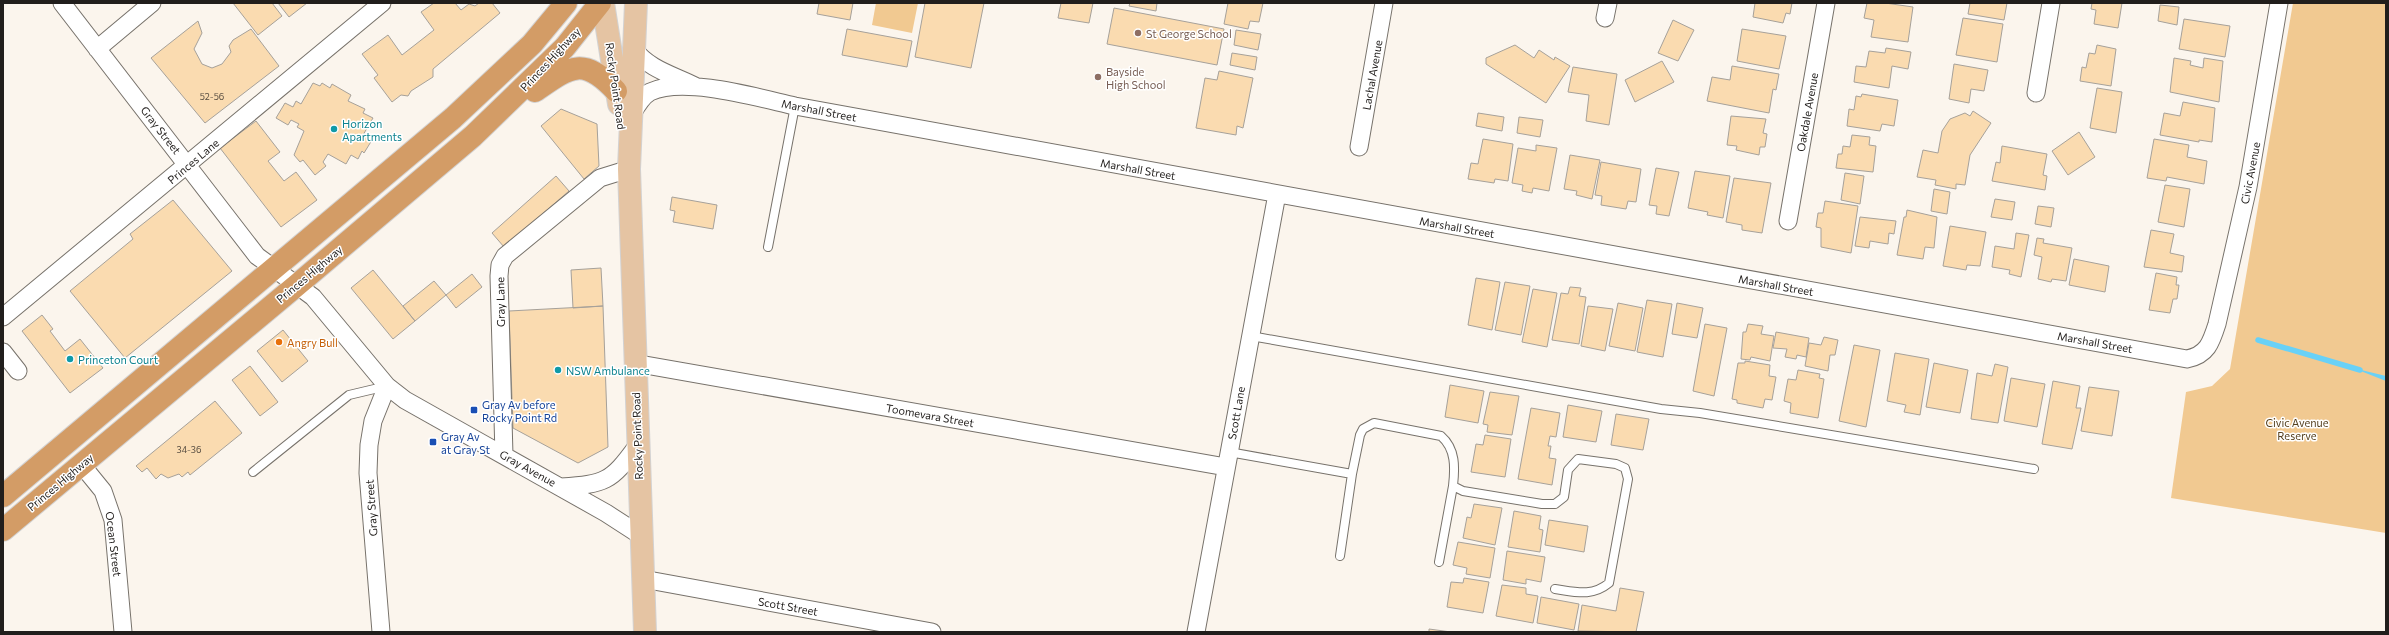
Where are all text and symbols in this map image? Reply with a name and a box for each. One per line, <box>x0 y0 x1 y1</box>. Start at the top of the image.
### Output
street label: Princes Highway <box>517 24 583 93</box>
place label: St George School <box>1146 27 1232 40</box>
marker: St George School <box>1133 28 1143 38</box>
street label: Lachal Avenue <box>1359 39 1385 111</box>
street label: Rocky Point Road <box>603 42 629 130</box>
place label: Bayside High School <box>1106 65 1166 91</box>
street label: Oakdale Avenue <box>1794 71 1820 153</box>
marker: Bayside High School <box>1093 72 1103 82</box>
house number: 52-56 <box>200 91 224 102</box>
street label: Marshall Street <box>780 96 858 124</box>
street label: Gray Street <box>138 104 184 157</box>
place label: Horizon Apartments <box>342 117 402 143</box>
marker: Horizon Apartments <box>329 124 339 134</box>
street label: Princes Lane <box>165 136 221 186</box>
street label: Civic Avenue <box>2238 141 2262 205</box>
street label: Marshall Street <box>1099 156 1177 182</box>
street label: Marshall Street <box>1418 214 1496 240</box>
street label: Princes Highway <box>273 242 345 305</box>
street label: Marshall Street <box>1737 272 1815 298</box>
street label: Gray Lane <box>493 277 507 327</box>
street label: Marshall Street <box>2056 329 2134 355</box>
place label: Angry Bull <box>287 336 338 349</box>
marker: Angry Bull <box>274 337 284 347</box>
place label: Princeton Court <box>78 353 159 366</box>
marker: Princeton Court <box>65 354 75 364</box>
place label: NSW Ambulance <box>566 364 650 377</box>
marker: NSW Ambulance <box>553 365 563 375</box>
street label: Scott Lane <box>1225 385 1247 441</box>
street label: Rocky Point Road <box>629 392 645 480</box>
place label: Gray Av before Rocky Point Rd <box>482 398 557 424</box>
street label: Toomevara Street <box>885 401 975 429</box>
marker: Gray Av before Rocky Point Rd <box>469 405 479 415</box>
park label: Civic Avenue Reserve <box>2265 416 2329 442</box>
place label: Gray Av at Gray St <box>441 430 490 456</box>
marker: Gray Av at Gray St <box>428 437 438 447</box>
house number: 34-36 <box>177 444 201 455</box>
street label: Gray Avenue <box>498 447 559 489</box>
street label: Princes Highway <box>24 450 96 513</box>
street label: Gray Street <box>362 479 379 537</box>
street label: Ocean Street <box>104 511 125 578</box>
street label: Scott Street <box>757 594 819 618</box>

